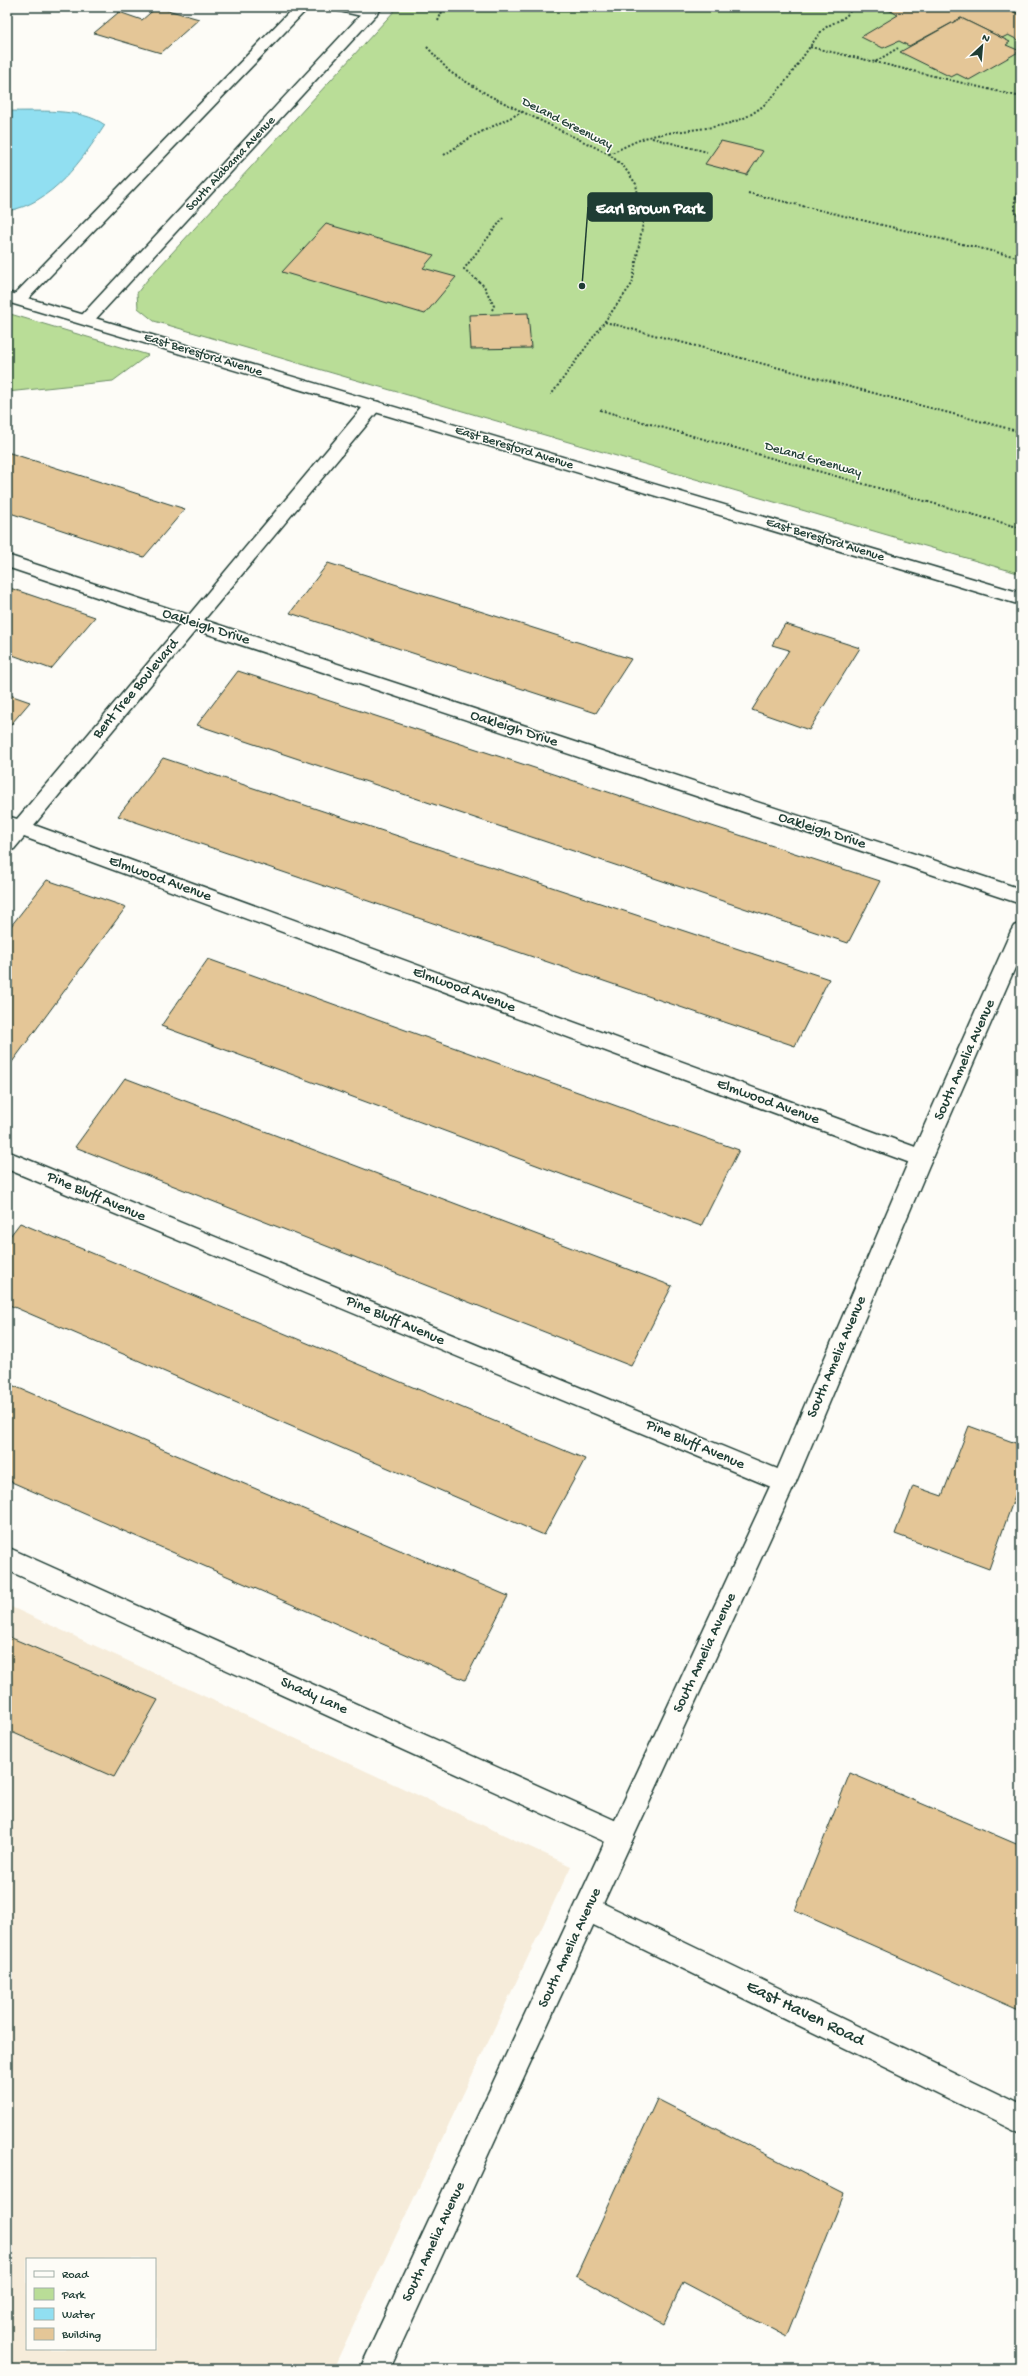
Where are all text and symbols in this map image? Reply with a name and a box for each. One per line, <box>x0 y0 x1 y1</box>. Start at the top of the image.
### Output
north arrow <box>962 26 1002 66</box>
text: N <box>980 32 991 46</box>
street label: DeLand Greenway <box>518 94 616 154</box>
street label: South Alabama Avenue <box>183 113 279 215</box>
callout: Earl Brown Park <box>588 193 712 221</box>
text: Earl Brown Park <box>596 201 706 220</box>
street label: East Beresford Avenue <box>142 330 264 380</box>
street label: East Beresford Avenue <box>453 423 575 473</box>
street label: DeLand Greenway <box>762 439 864 481</box>
street label: East Beresford Avenue <box>764 515 886 565</box>
street label: Oakleigh Drive <box>160 604 252 650</box>
street label: Bent Tree Boulevard <box>88 634 184 743</box>
street label: Oakleigh Drive <box>468 706 560 752</box>
street label: Oakleigh Drive <box>776 808 868 854</box>
street label: Elmwood Avenue <box>106 852 214 906</box>
street label: Elmwood Avenue <box>410 963 518 1017</box>
street label: South Amelia Avenue <box>930 997 1000 1123</box>
street label: Elmwood Avenue <box>714 1075 822 1129</box>
street label: Pine Bluff Avenue <box>43 1168 148 1226</box>
street label: Pine Bluff Avenue <box>342 1292 447 1350</box>
street label: South Amelia Avenue <box>803 1293 871 1420</box>
street label: Pine Bluff Avenue <box>642 1416 747 1474</box>
street label: South Amelia Avenue <box>669 1590 741 1716</box>
street label: Shady Lane <box>278 1673 351 1719</box>
street label: South Amelia Avenue <box>534 1885 606 2011</box>
street label: East Haven Road <box>742 1976 869 2052</box>
street label: South Amelia Avenue <box>398 2179 470 2305</box>
legend <box>26 2258 156 2350</box>
text: Road <box>62 2269 89 2283</box>
text: Park <box>61 2289 87 2303</box>
text: Water <box>62 2309 96 2323</box>
text: Building <box>61 2329 101 2343</box>

